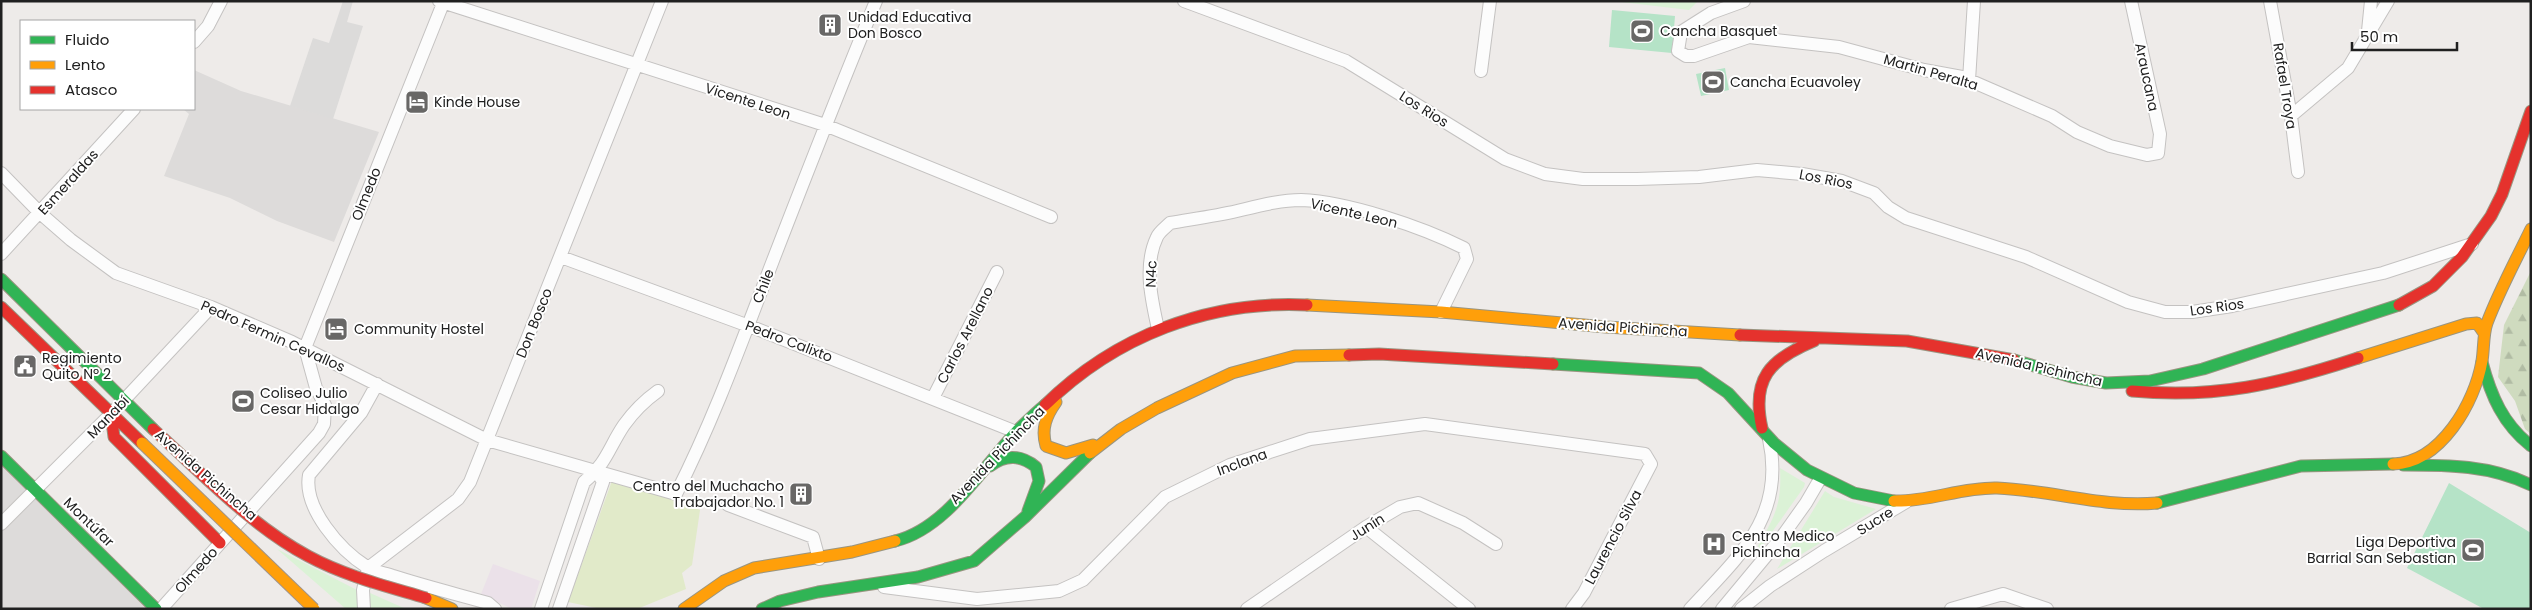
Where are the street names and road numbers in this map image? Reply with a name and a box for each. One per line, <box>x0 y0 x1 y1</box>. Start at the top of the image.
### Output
street label: Araucana <box>2130 41 2164 113</box>
street label: Rafael Troya <box>2268 41 2302 131</box>
street label: Martin Peralta <box>1881 49 1981 95</box>
street label: Vicente Leon <box>702 78 794 124</box>
street label: Los Rios <box>1396 86 1452 132</box>
street label: Esmeraldas <box>33 145 103 219</box>
street label: Olmedo <box>346 164 386 224</box>
street label: Los Rios <box>1797 164 1855 194</box>
street label: Vicente Leon <box>1308 193 1400 233</box>
street label: N4c <box>1141 260 1161 288</box>
street label: Chile <box>747 266 779 306</box>
street label: Carlos Arellano <box>932 283 998 387</box>
street label: Don Bosco <box>511 285 557 361</box>
street label: Los Rios <box>2189 293 2245 321</box>
street label: Pedro Fermin Cevallos <box>198 295 348 377</box>
street label: Avenida Pichincha <box>1558 313 1688 341</box>
street label: Pedro Calixto <box>742 315 836 367</box>
street label: Avenida Pichincha <box>1974 343 2104 391</box>
street label: Manabí <box>82 391 134 443</box>
street label: Avenida Pichincha <box>945 402 1049 508</box>
street label: Avenida Pichincha <box>151 425 261 525</box>
street label: Inclana <box>1214 444 1270 480</box>
street label: Laurencio Silva <box>1580 486 1646 588</box>
street label: Montúfar <box>59 493 119 551</box>
street label: Sucre <box>1853 502 1897 540</box>
street label: Junín <box>1346 509 1388 545</box>
street label: Olmedo <box>170 542 222 597</box>

